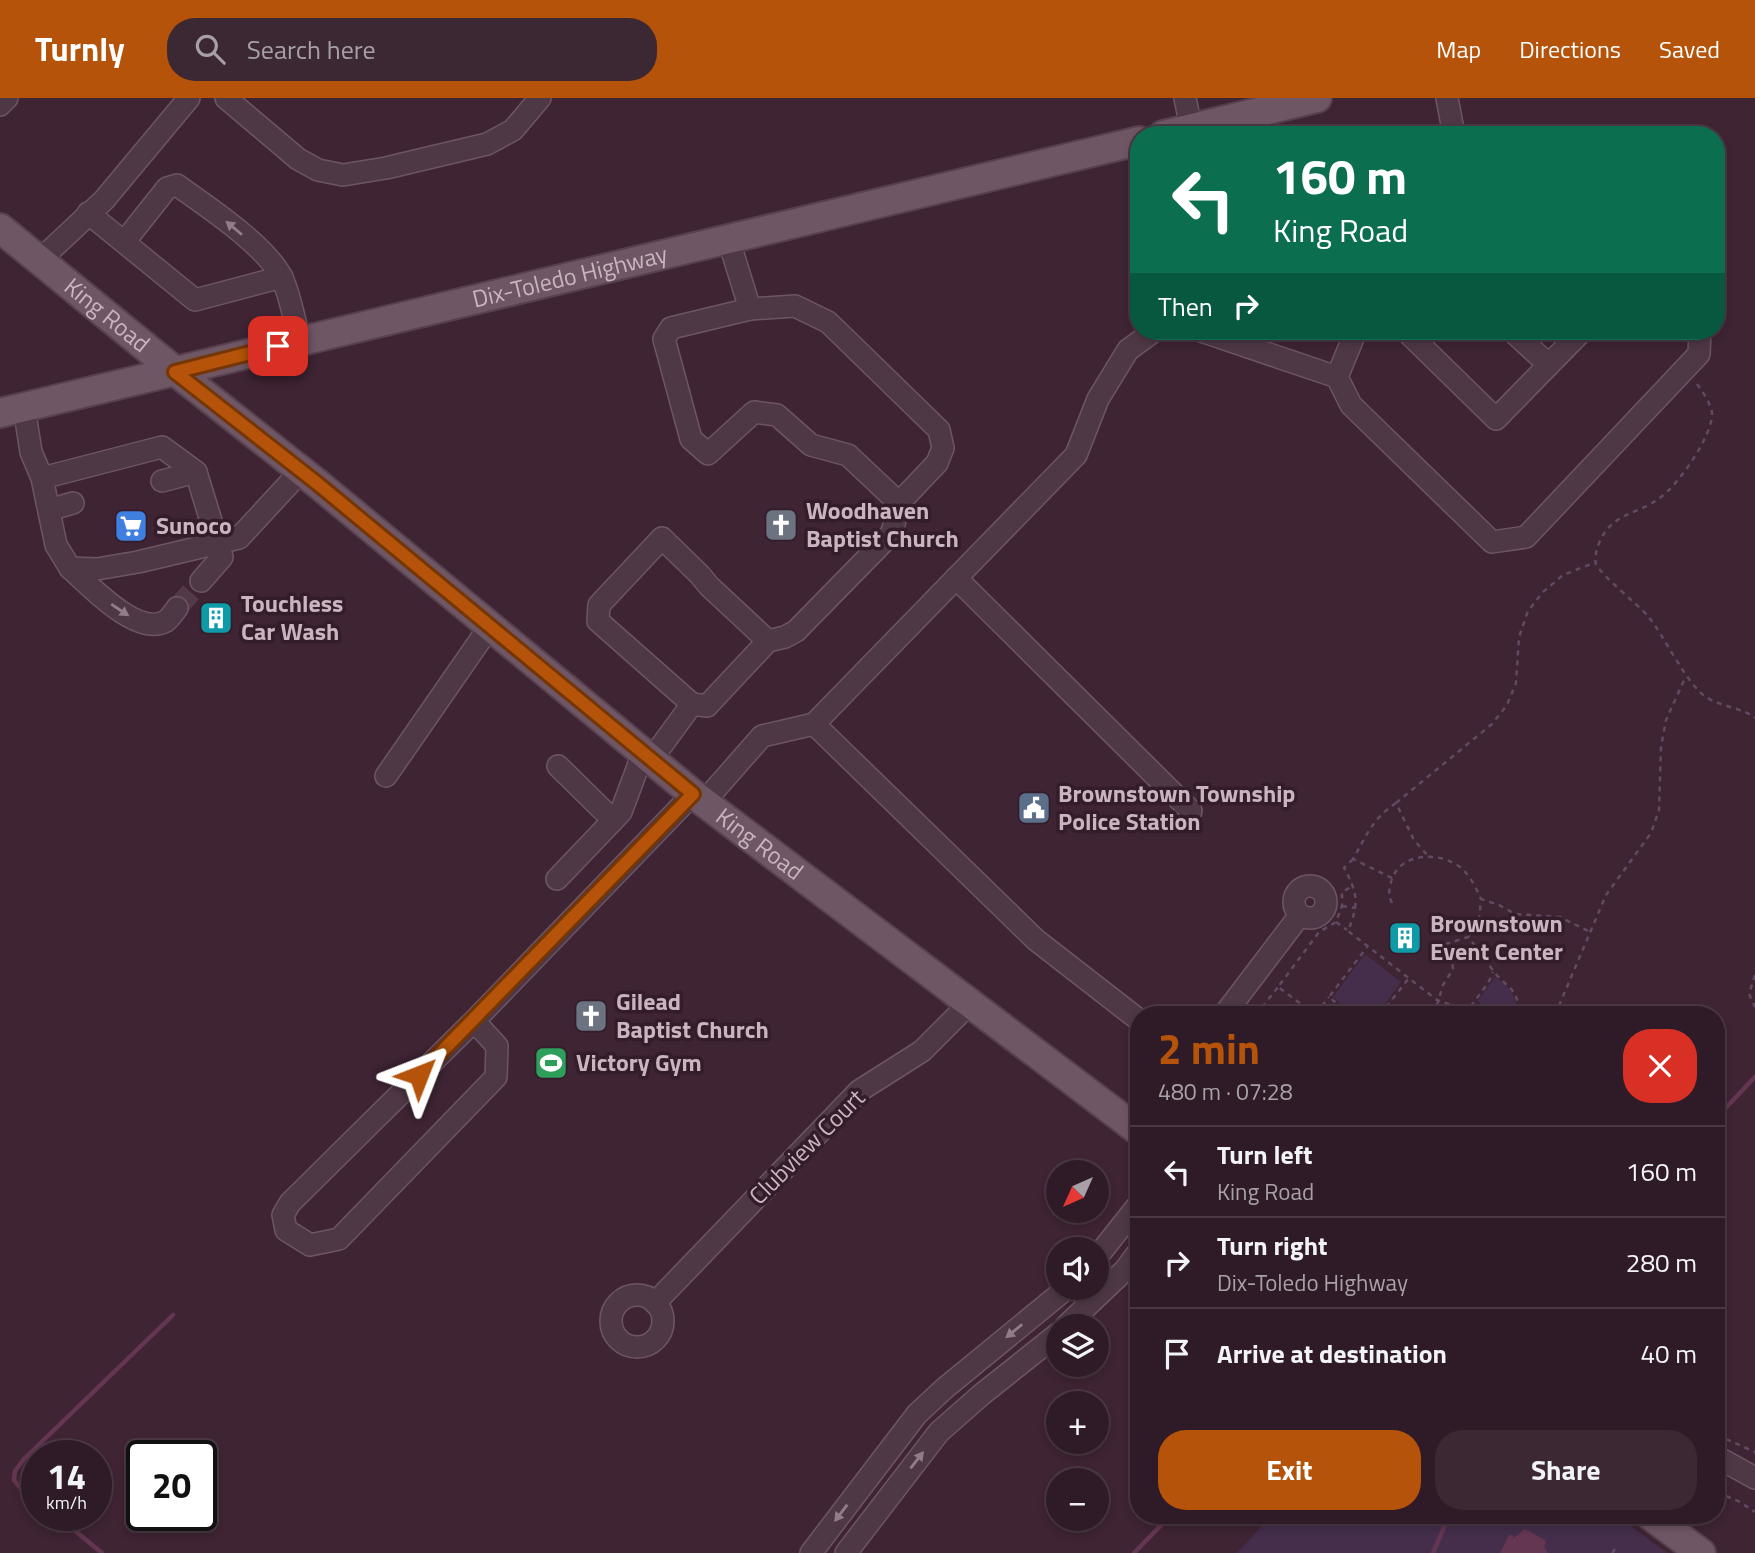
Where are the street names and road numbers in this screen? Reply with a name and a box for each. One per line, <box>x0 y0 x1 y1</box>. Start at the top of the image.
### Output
street label: Dix-Toledo Highway <box>468 235 671 317</box>
street label: King Road <box>57 269 158 361</box>
street label: King Road <box>709 798 811 888</box>
street label: Clubview Court <box>740 1080 873 1212</box>

